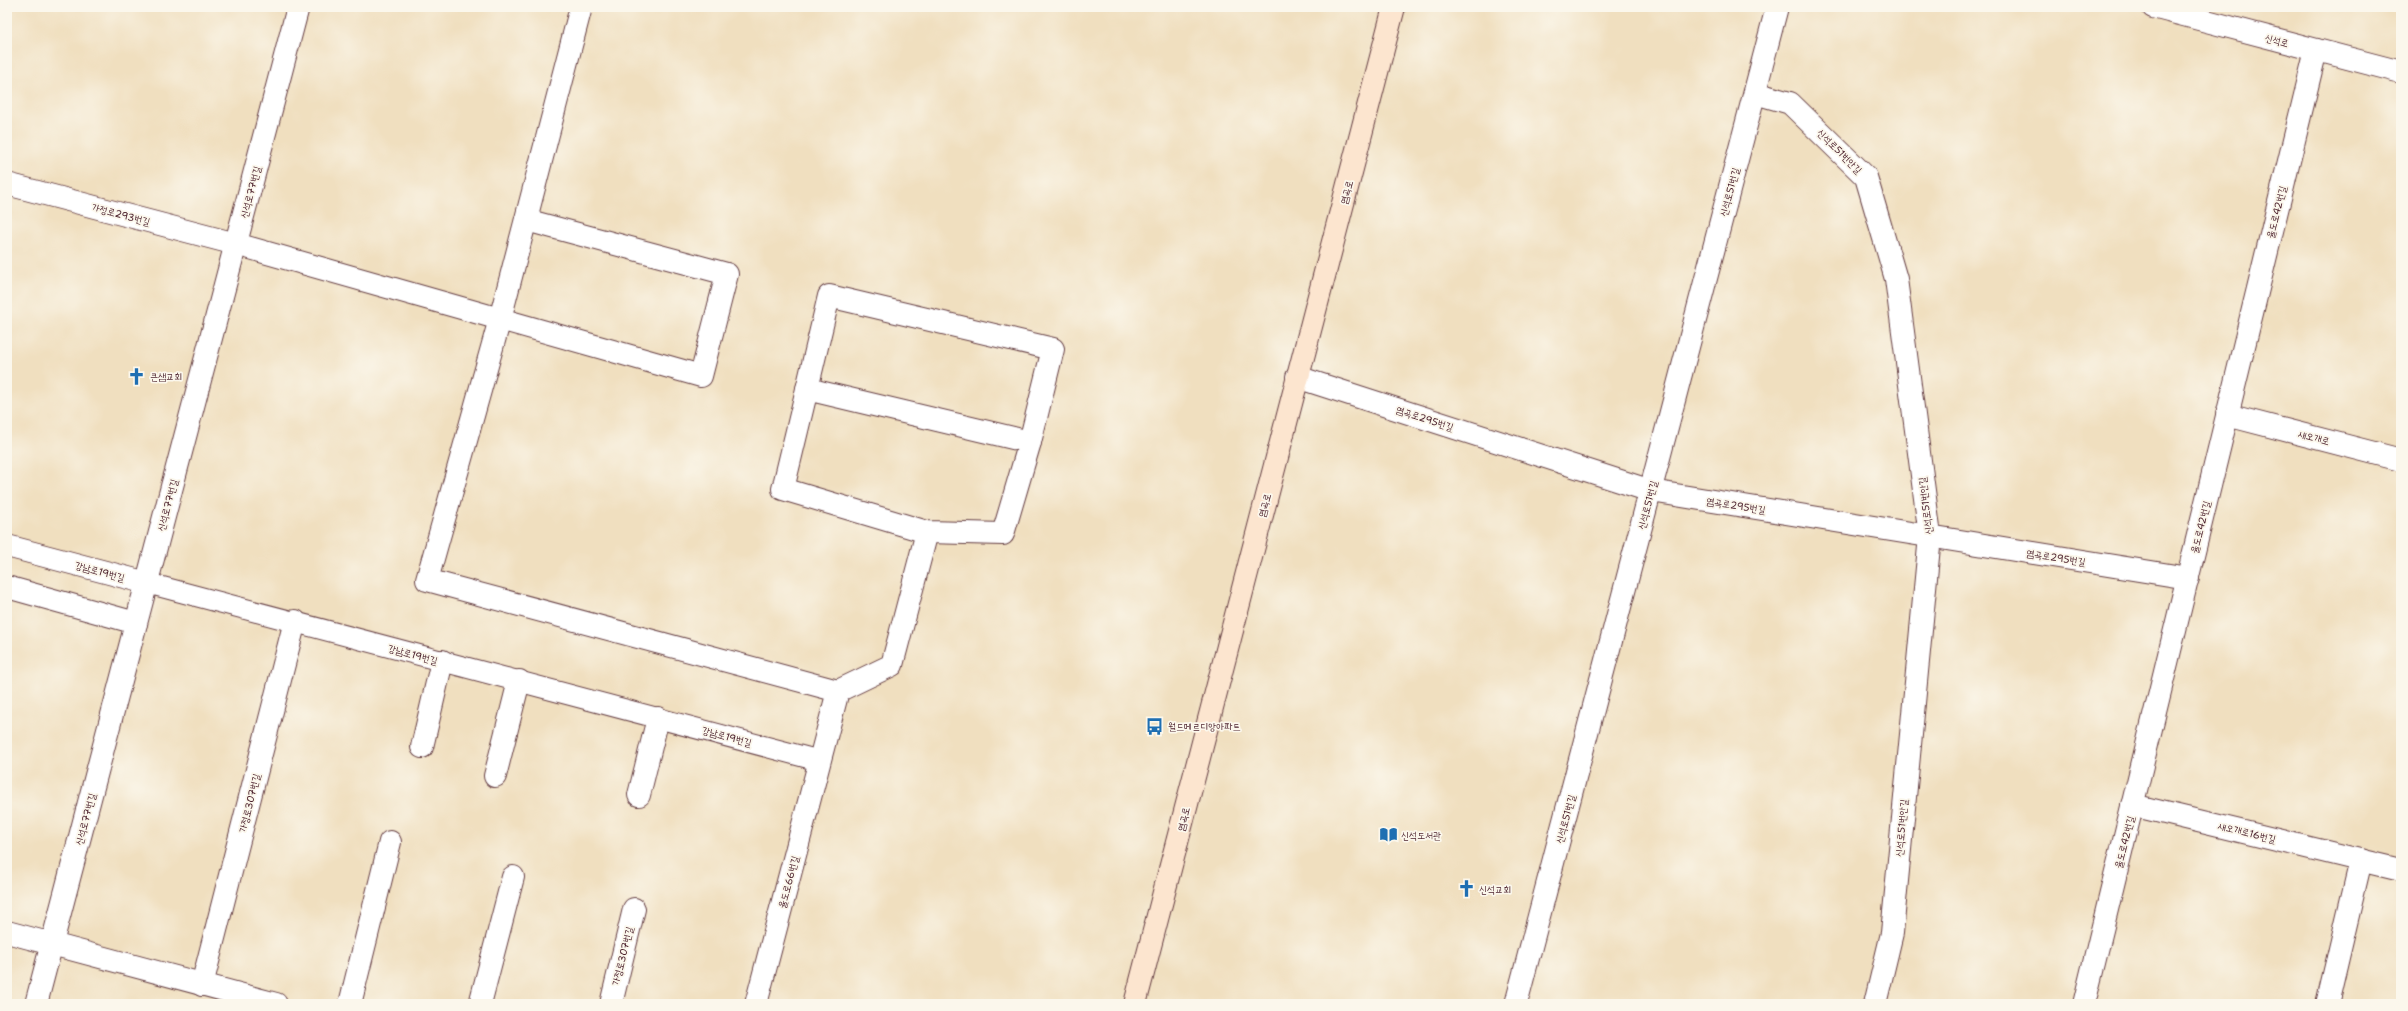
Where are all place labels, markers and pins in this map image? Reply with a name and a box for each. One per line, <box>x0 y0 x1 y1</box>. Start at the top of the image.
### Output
church icon: 큰샘교회 <box>127 366 147 386</box>
place label: 큰샘교회 <box>150 370 182 383</box>
bus stop icon: 월드메르디앙아파트 <box>1145 716 1165 736</box>
place label: 월드메르디앙아파트 <box>1168 720 1240 733</box>
library icon: 신석도서관 <box>1378 825 1398 845</box>
place label: 신석도서관 <box>1401 829 1441 842</box>
church icon: 신석교회 <box>1456 879 1476 899</box>
place label: 신석교회 <box>1479 883 1511 896</box>

